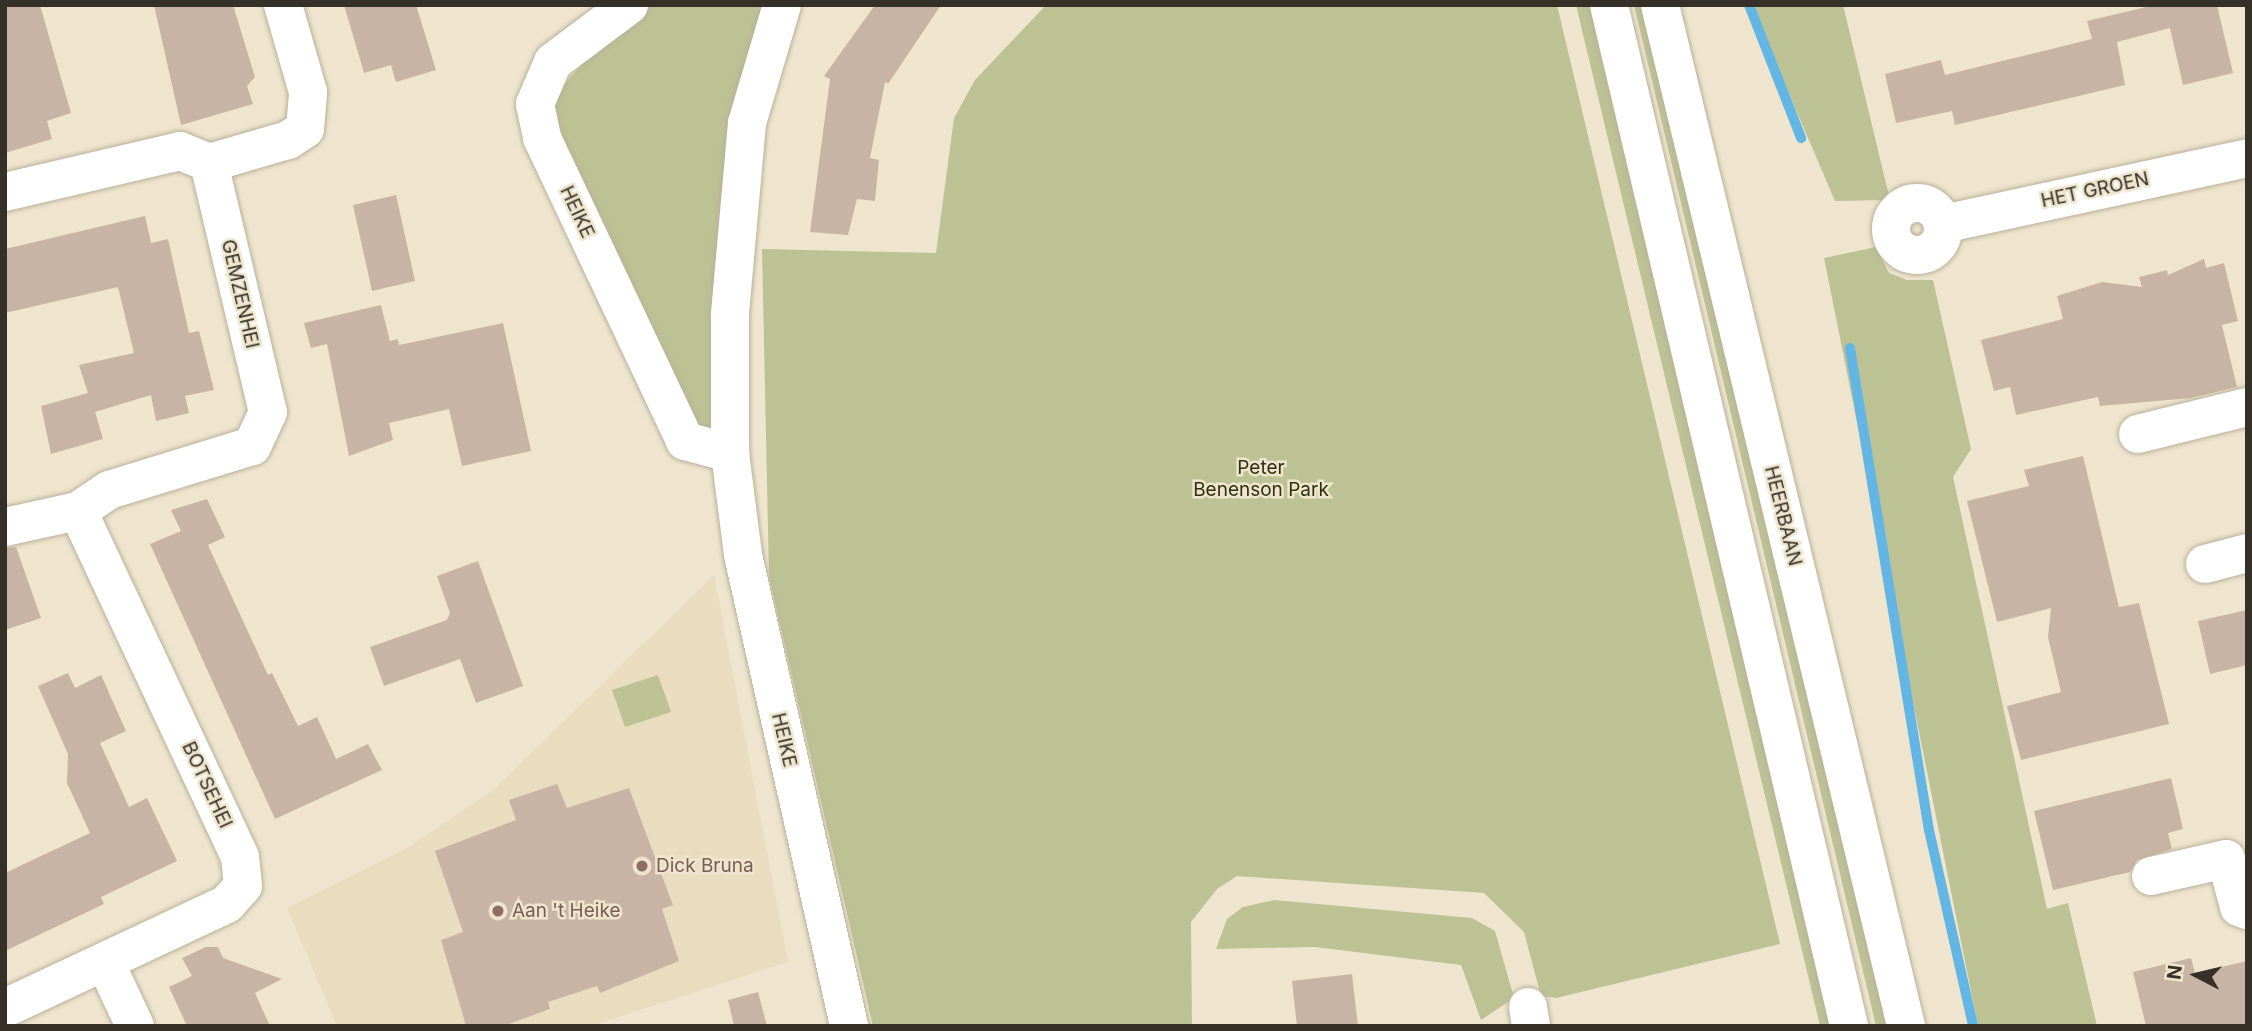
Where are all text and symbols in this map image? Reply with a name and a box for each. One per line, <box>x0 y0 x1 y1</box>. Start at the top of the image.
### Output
street label: HET GROEN <box>2039 167 2151 213</box>
street label: HEIKE <box>555 182 599 242</box>
street label: GEMZENHEI <box>216 237 264 351</box>
park label: Peter Benenson Park <box>1193 457 1329 501</box>
street label: HEERBAAN <box>1760 464 1806 568</box>
street label: HEIKE <box>767 711 801 769</box>
street label: BOTSEHEI <box>177 738 237 832</box>
place label: Dick Bruna <box>656 855 754 877</box>
marker: Dick Bruna <box>634 858 650 874</box>
place label: Aan 't Heike <box>512 900 620 922</box>
marker: Aan 't Heike <box>490 903 506 919</box>
north arrow <box>2161 940 2231 1010</box>
text: N <box>2162 964 2187 981</box>

